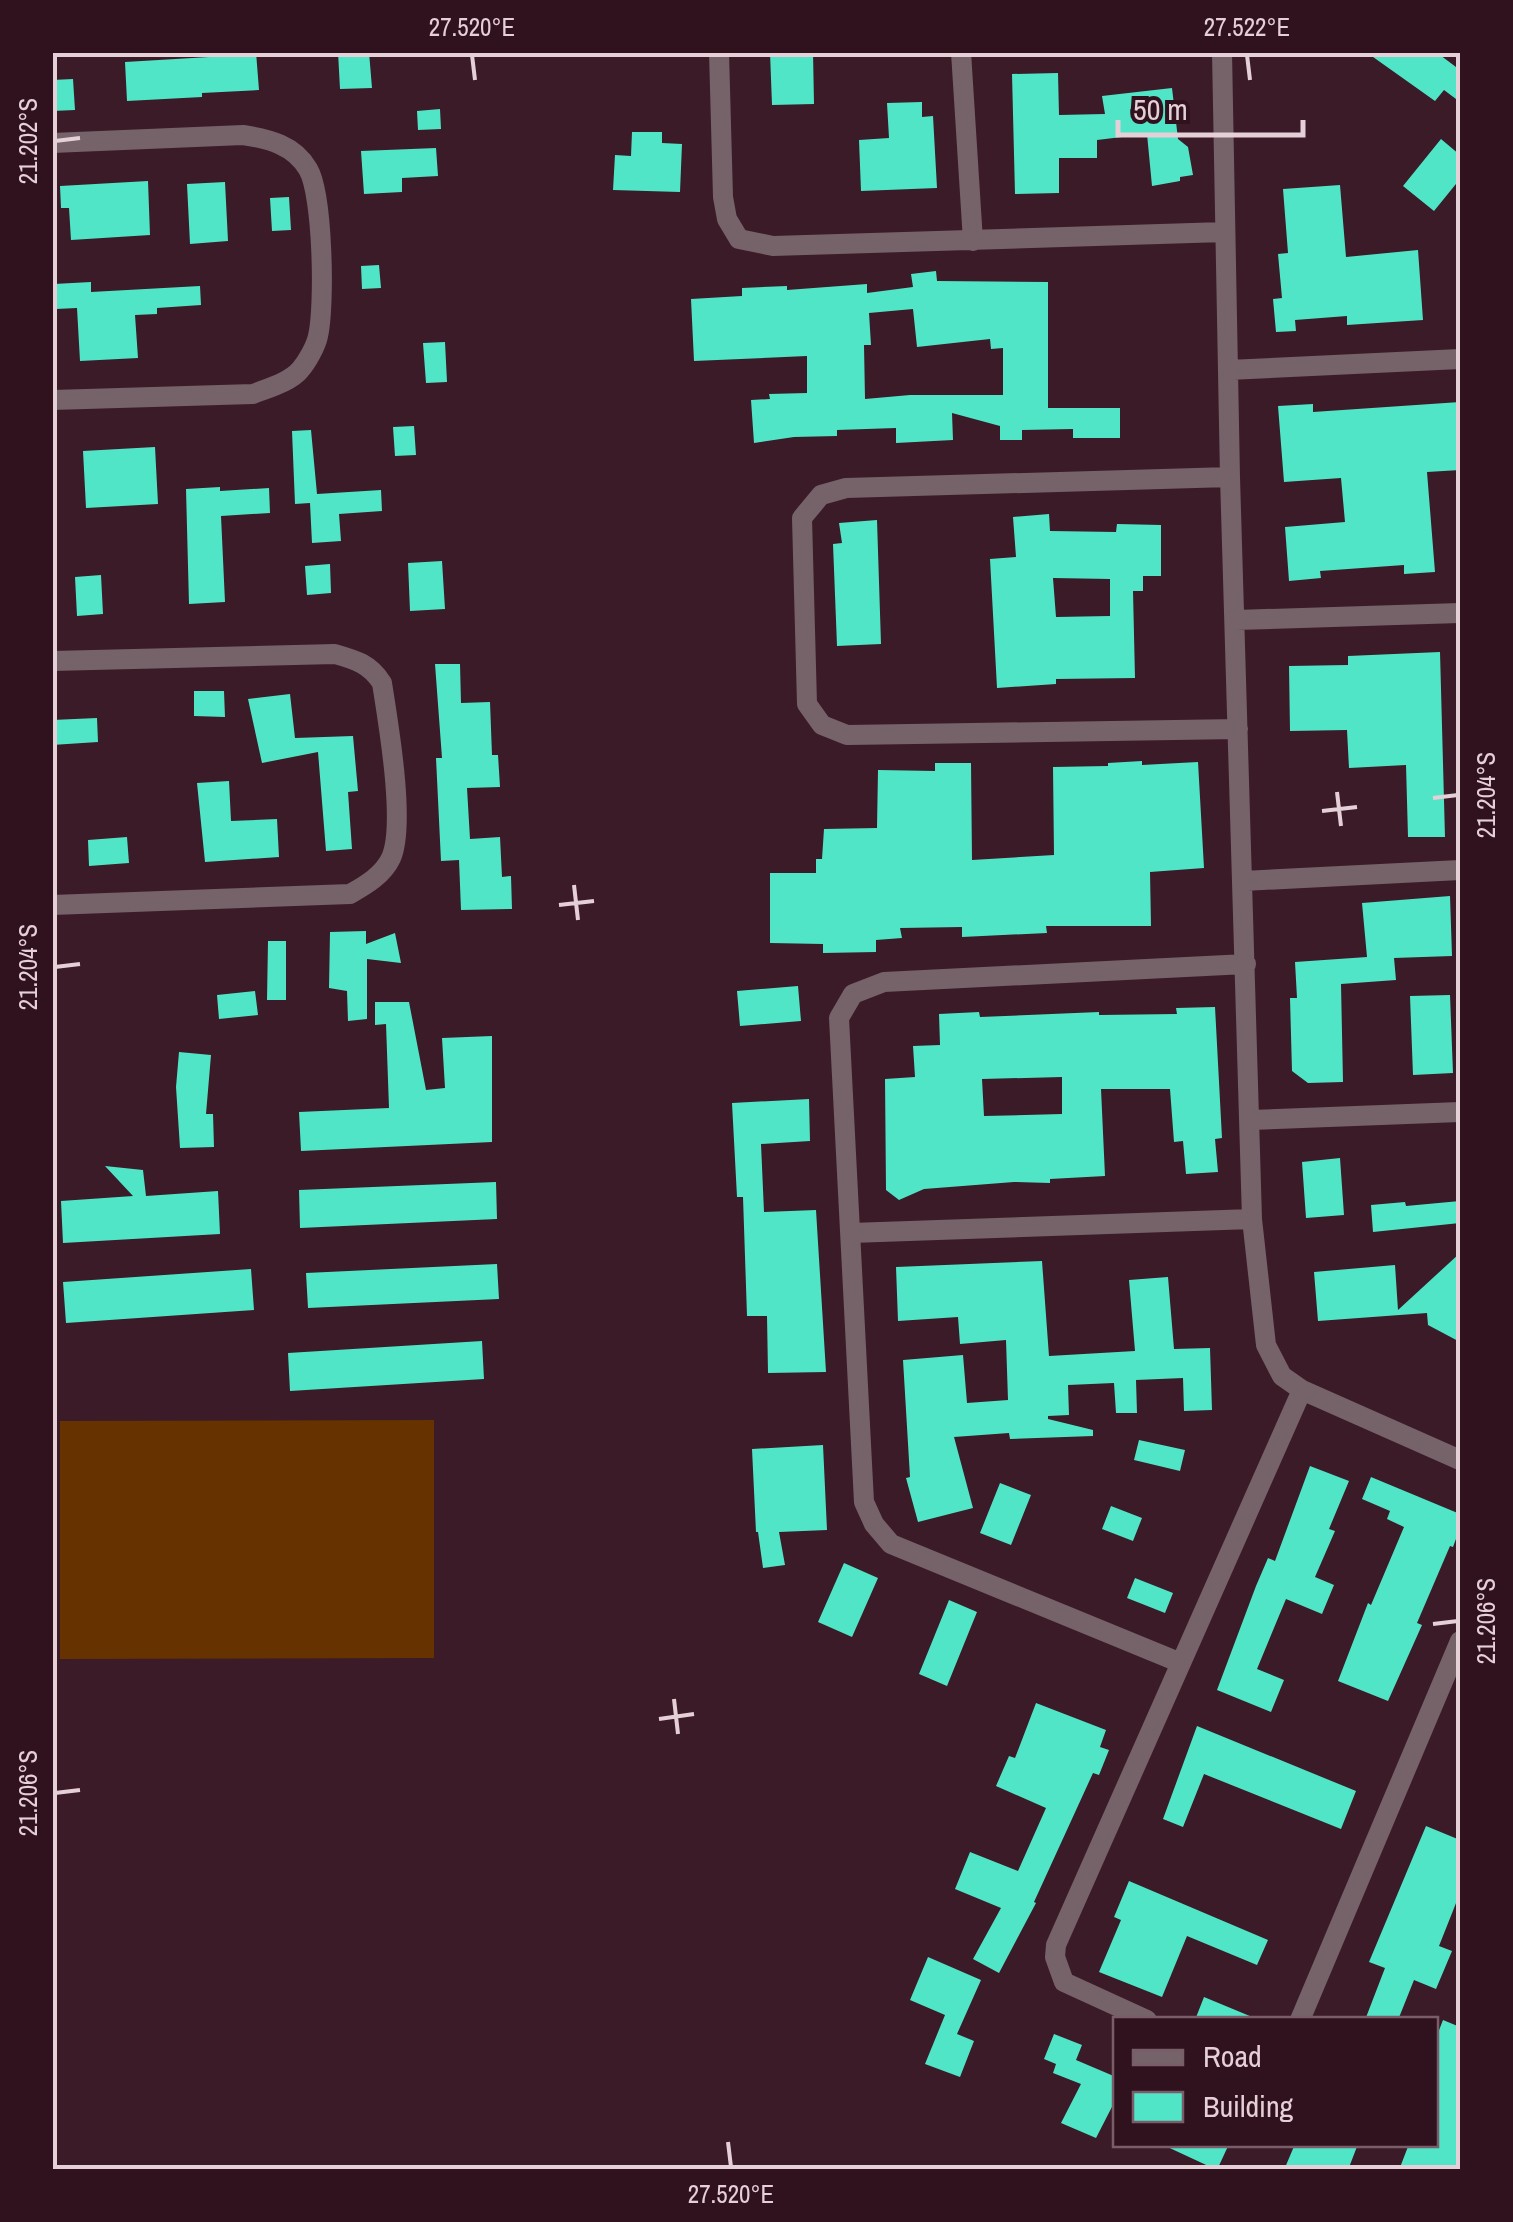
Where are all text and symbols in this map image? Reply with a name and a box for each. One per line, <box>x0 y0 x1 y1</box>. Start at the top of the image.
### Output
text: 27.520°E <box>429 10 515 44</box>
text: 27.522°E <box>1204 10 1290 44</box>
scale bar <box>1118 75 1303 137</box>
text: 50 m <box>1133 89 1188 129</box>
text: 21.202°S <box>11 98 45 184</box>
text: 21.204°S <box>1469 752 1503 838</box>
text: 21.204°S <box>11 924 45 1010</box>
text: 21.206°S <box>1469 1578 1503 1664</box>
text: 21.206°S <box>11 1750 45 1836</box>
legend <box>1113 2017 1438 2147</box>
text: Road <box>1203 2036 1262 2076</box>
text: Building <box>1203 2086 1294 2126</box>
text: 27.520°E <box>688 2177 774 2211</box>

